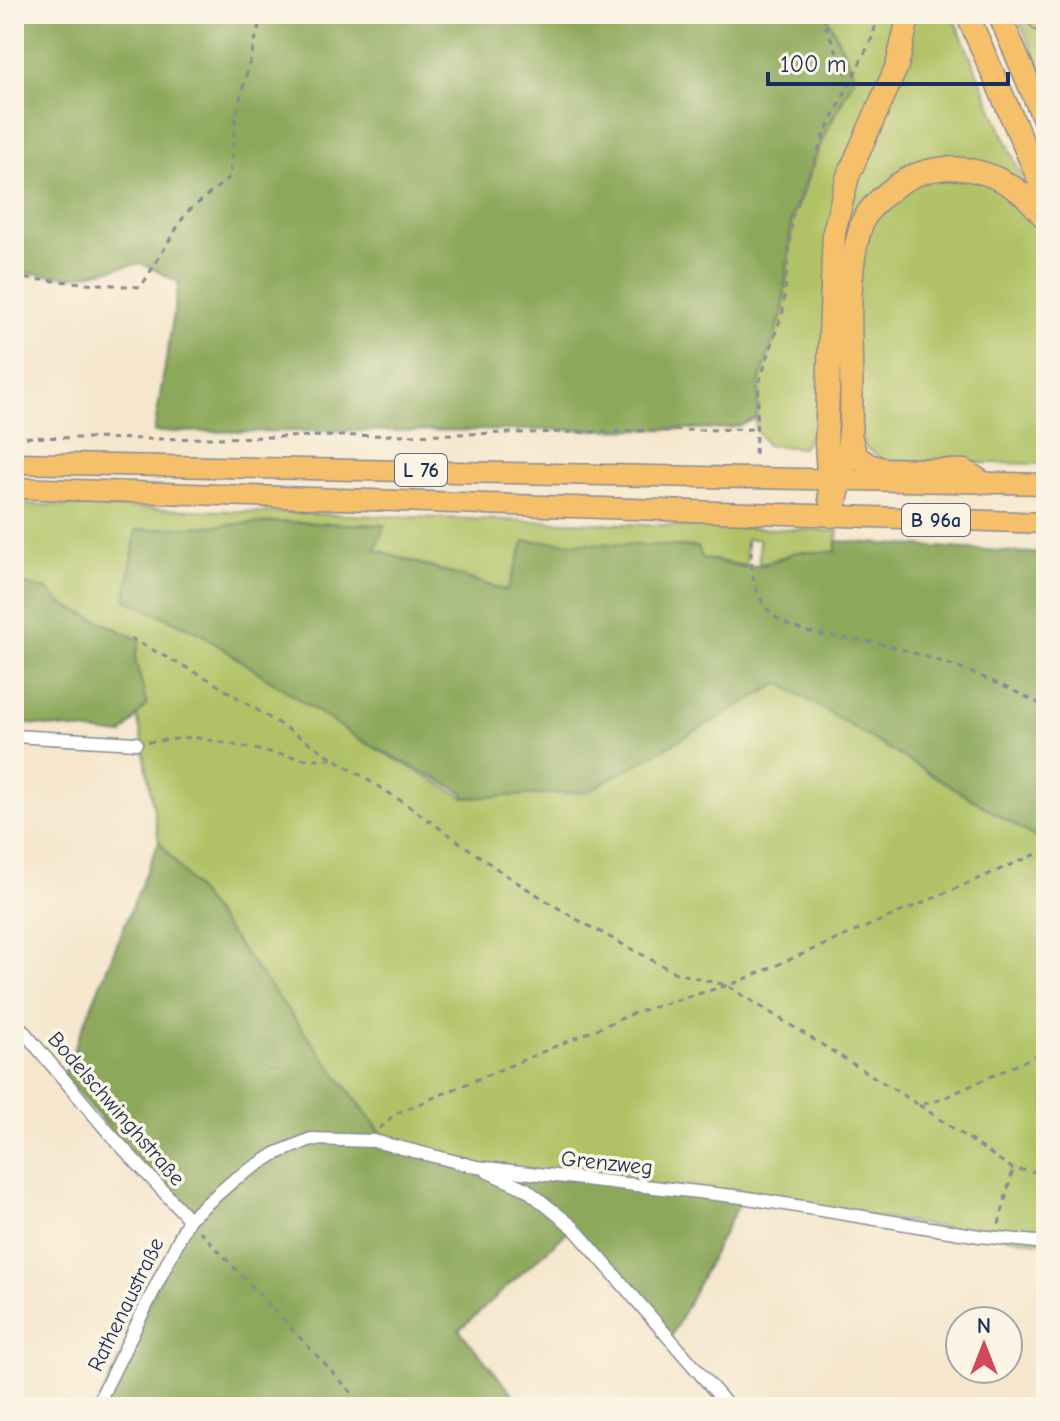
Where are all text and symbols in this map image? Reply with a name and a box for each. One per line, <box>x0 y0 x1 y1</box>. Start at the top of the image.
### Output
scale bar <box>768 36 1008 86</box>
text: 100 m <box>780 50 847 78</box>
road number: L 76 <box>395 454 447 486</box>
road number: B 96a <box>902 504 970 536</box>
street label: Bodelschwinghstraße <box>42 1026 190 1191</box>
street label: Grenzweg <box>560 1145 654 1181</box>
street label: Rathenaustraße <box>82 1233 170 1376</box>
north arrow <box>944 1305 1024 1385</box>
text: N <box>977 1313 991 1339</box>

